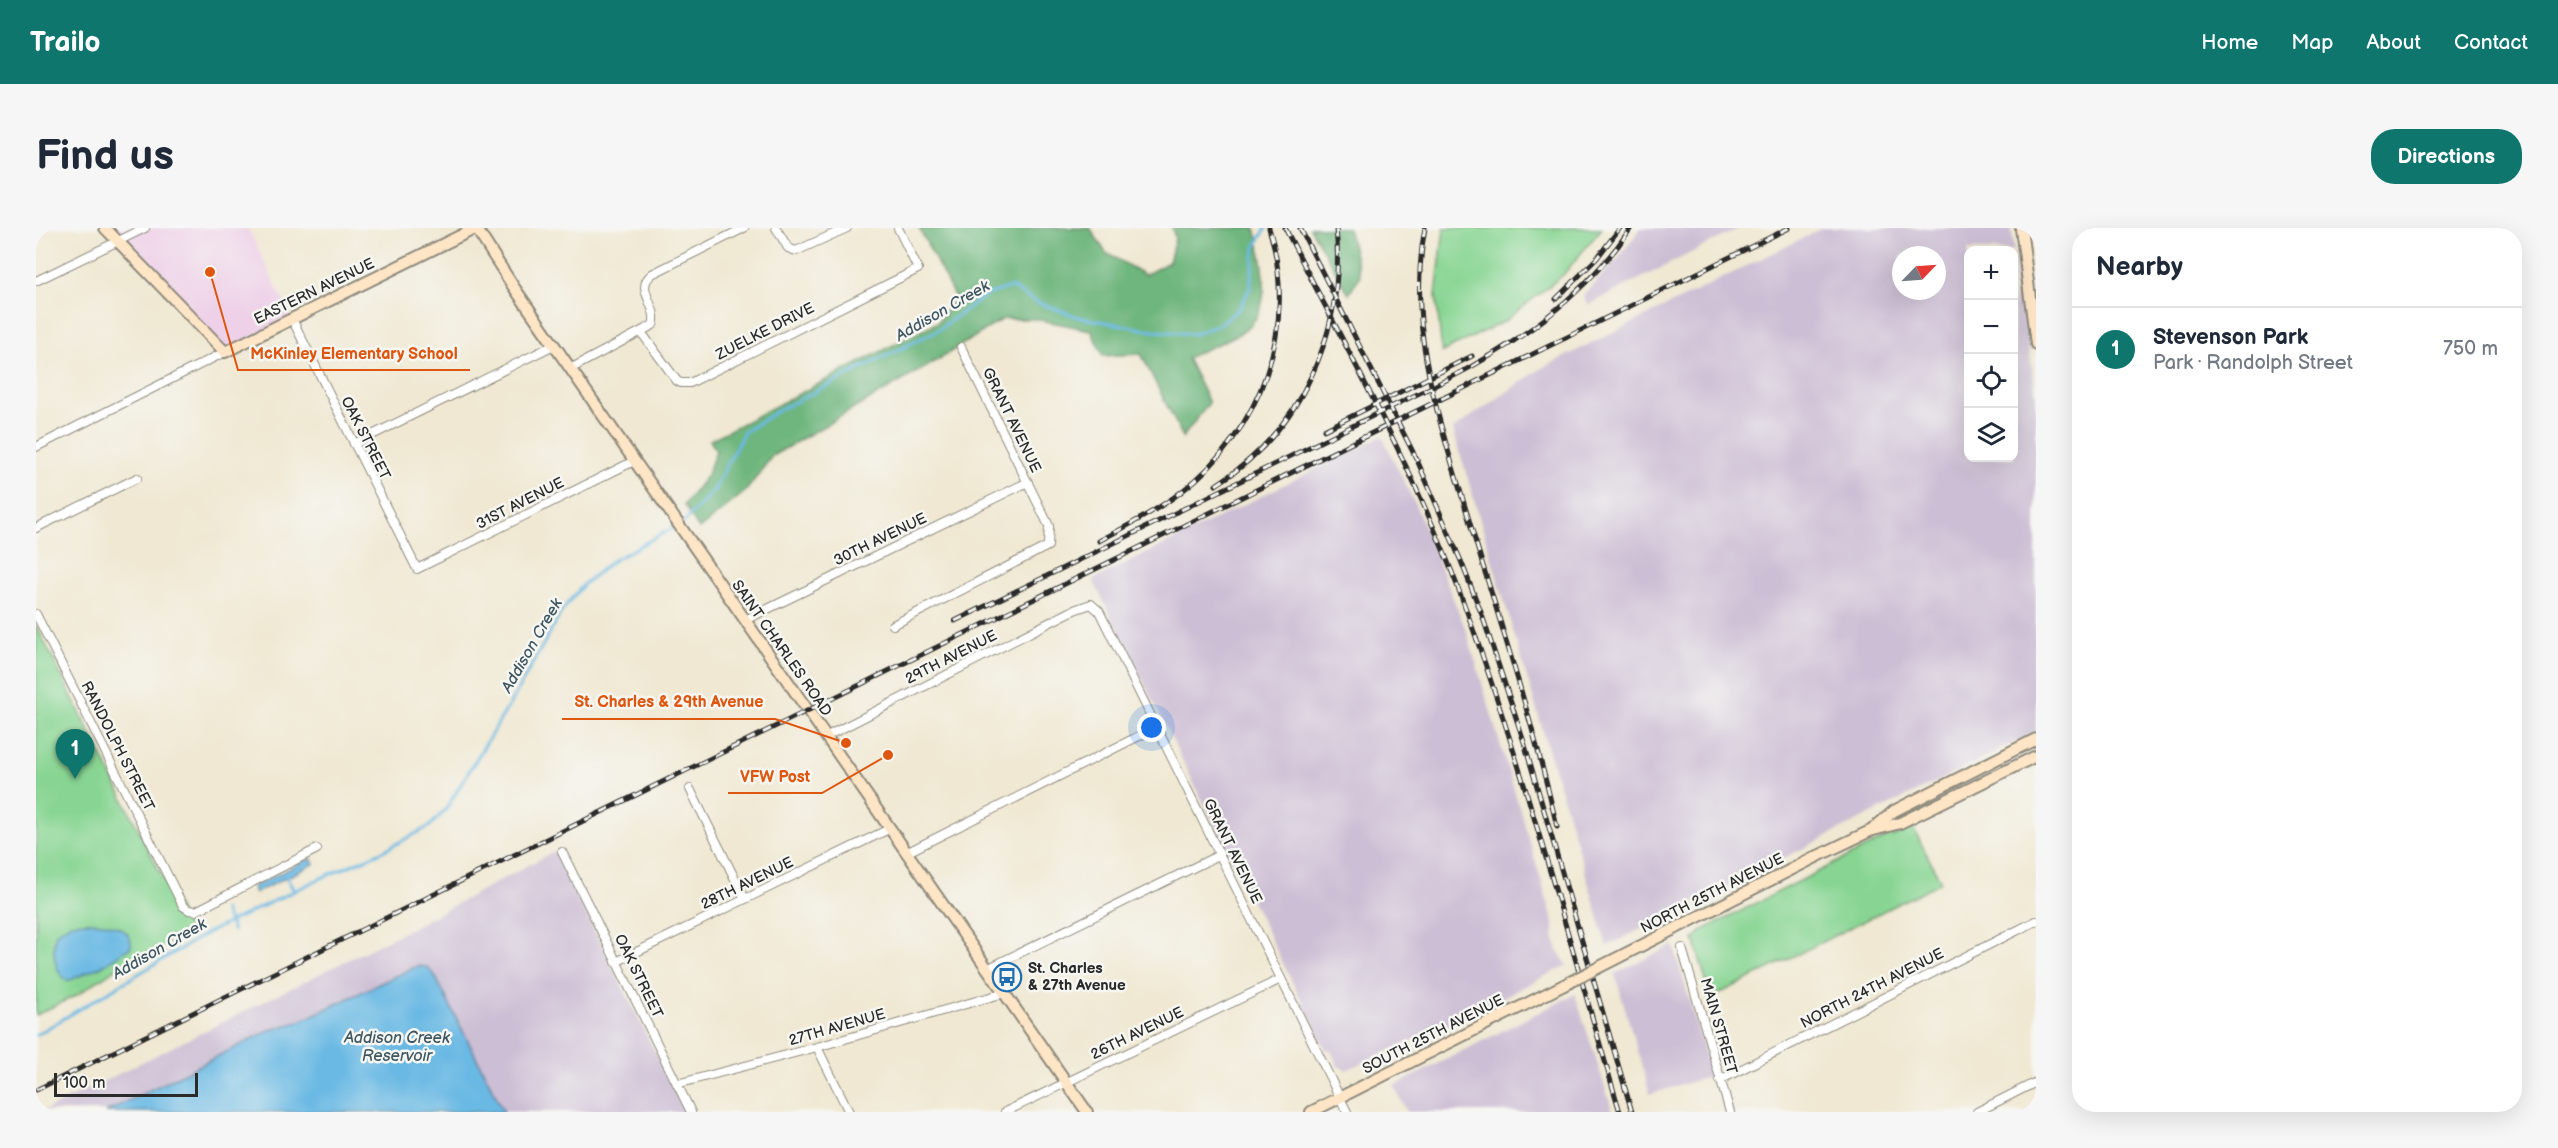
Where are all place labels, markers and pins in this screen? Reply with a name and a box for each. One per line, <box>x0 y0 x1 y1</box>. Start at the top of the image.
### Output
callout: McKinley Elementary School <box>238 336 470 370</box>
callout: St. Charles & 29th Avenue <box>562 685 775 719</box>
pin: 1 <box>56 730 94 779</box>
callout: VFW Post <box>728 759 822 793</box>
place label: St. Charles & 27th Avenue <box>1028 959 1126 995</box>
bus stop icon: St. Charles & 27th Avenue <box>991 961 1023 993</box>

